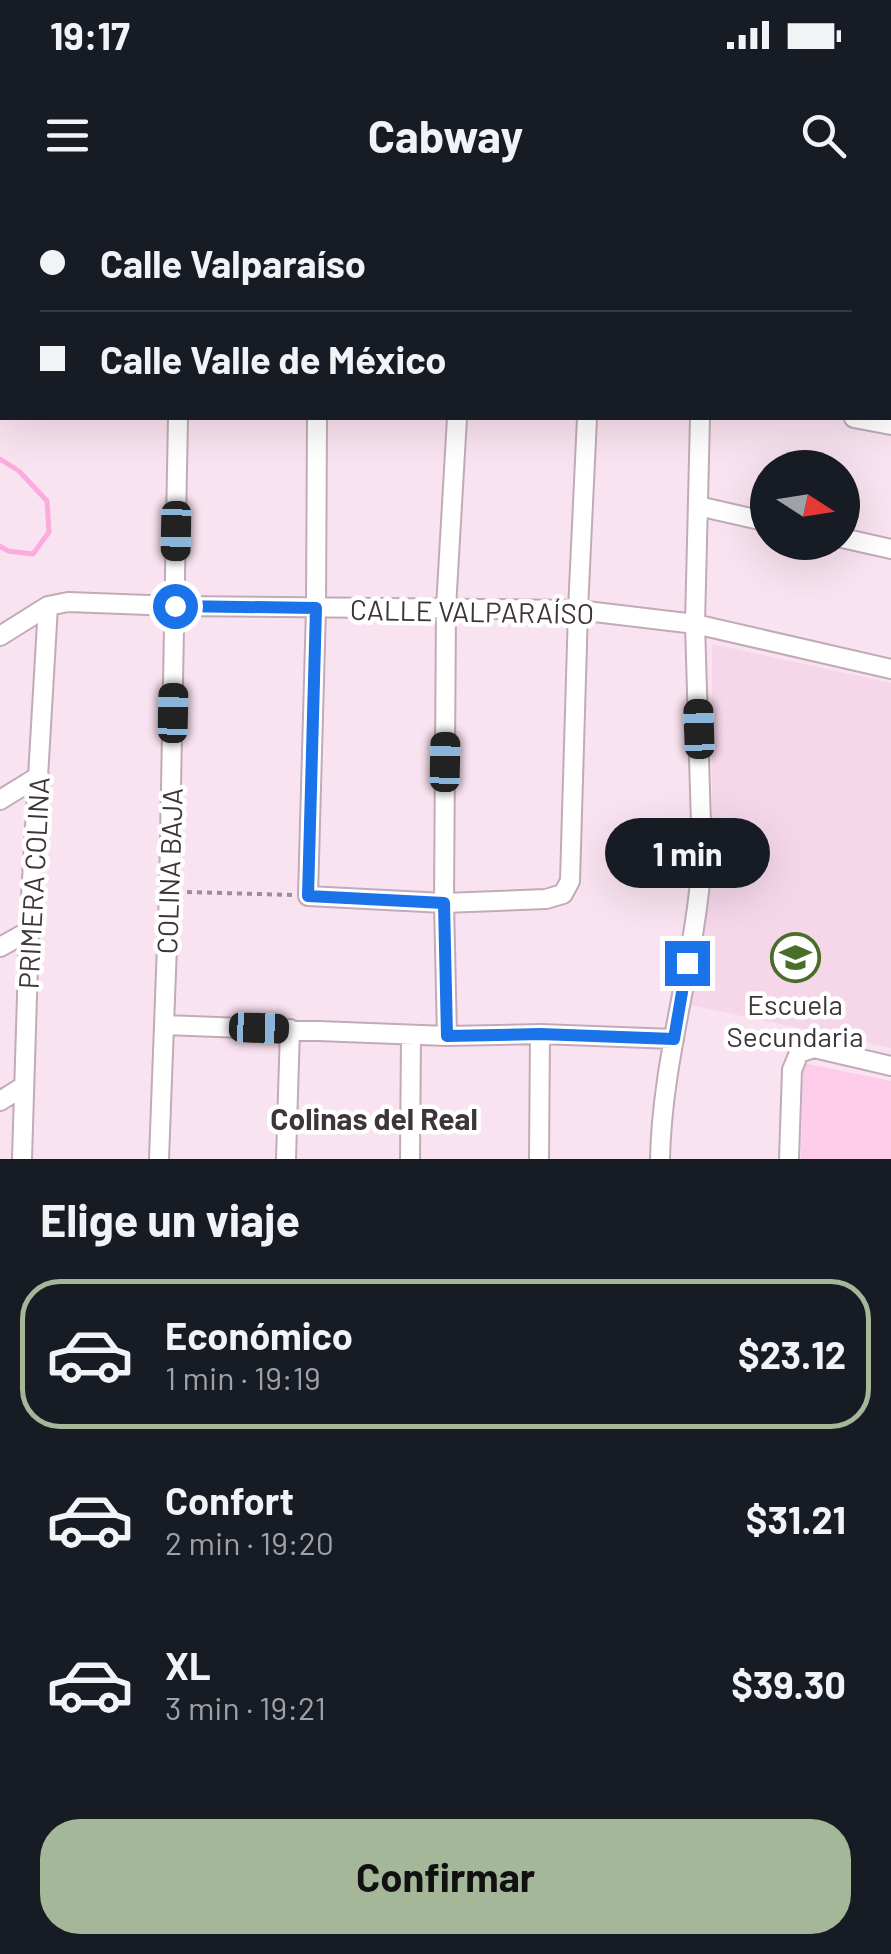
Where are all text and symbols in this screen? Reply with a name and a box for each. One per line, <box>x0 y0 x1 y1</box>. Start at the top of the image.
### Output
text: 19:17 <box>50 12 130 58</box>
icon: menu <box>40 108 95 163</box>
text: Cabway <box>368 108 523 162</box>
icon: search <box>796 108 851 163</box>
text: Calle Valparaíso <box>100 240 366 286</box>
text: Calle Valle de México <box>100 336 447 382</box>
north arrow <box>750 450 860 560</box>
map controls <box>750 450 860 560</box>
car <box>160 501 192 561</box>
route start <box>153 584 198 629</box>
street label: CALLE VALPARAÍSO <box>350 592 594 630</box>
car <box>157 683 189 743</box>
car <box>683 698 715 760</box>
car <box>429 732 461 792</box>
street label: PRIMERA COLINA <box>10 776 56 990</box>
street label: COLINA BAJA <box>149 787 189 955</box>
callout: 1 min <box>604 818 770 888</box>
text: 1 min <box>652 834 723 872</box>
school or university icon: Escuela Secundaria <box>769 931 821 983</box>
route end <box>665 941 710 986</box>
place label: Escuela Secundaria <box>727 987 863 1053</box>
car <box>228 1012 290 1044</box>
district label: Colinas del Real <box>270 1100 478 1136</box>
text: Elige un viaje <box>40 1192 300 1246</box>
icon: car <box>45 1309 135 1399</box>
text: Económico <box>165 1312 353 1358</box>
text: $23.12 <box>738 1331 846 1377</box>
text: 1 min · 19:19 <box>165 1358 321 1396</box>
icon: car <box>45 1474 135 1564</box>
text: Confort <box>165 1477 294 1523</box>
text: $31.21 <box>746 1496 846 1542</box>
text: 2 min · 19:20 <box>165 1523 334 1561</box>
icon: car <box>45 1639 135 1729</box>
text: XL <box>165 1642 211 1688</box>
text: $39.30 <box>731 1661 846 1707</box>
text: 3 min · 19:21 <box>165 1688 326 1726</box>
button: Confirmar <box>40 1819 851 1934</box>

